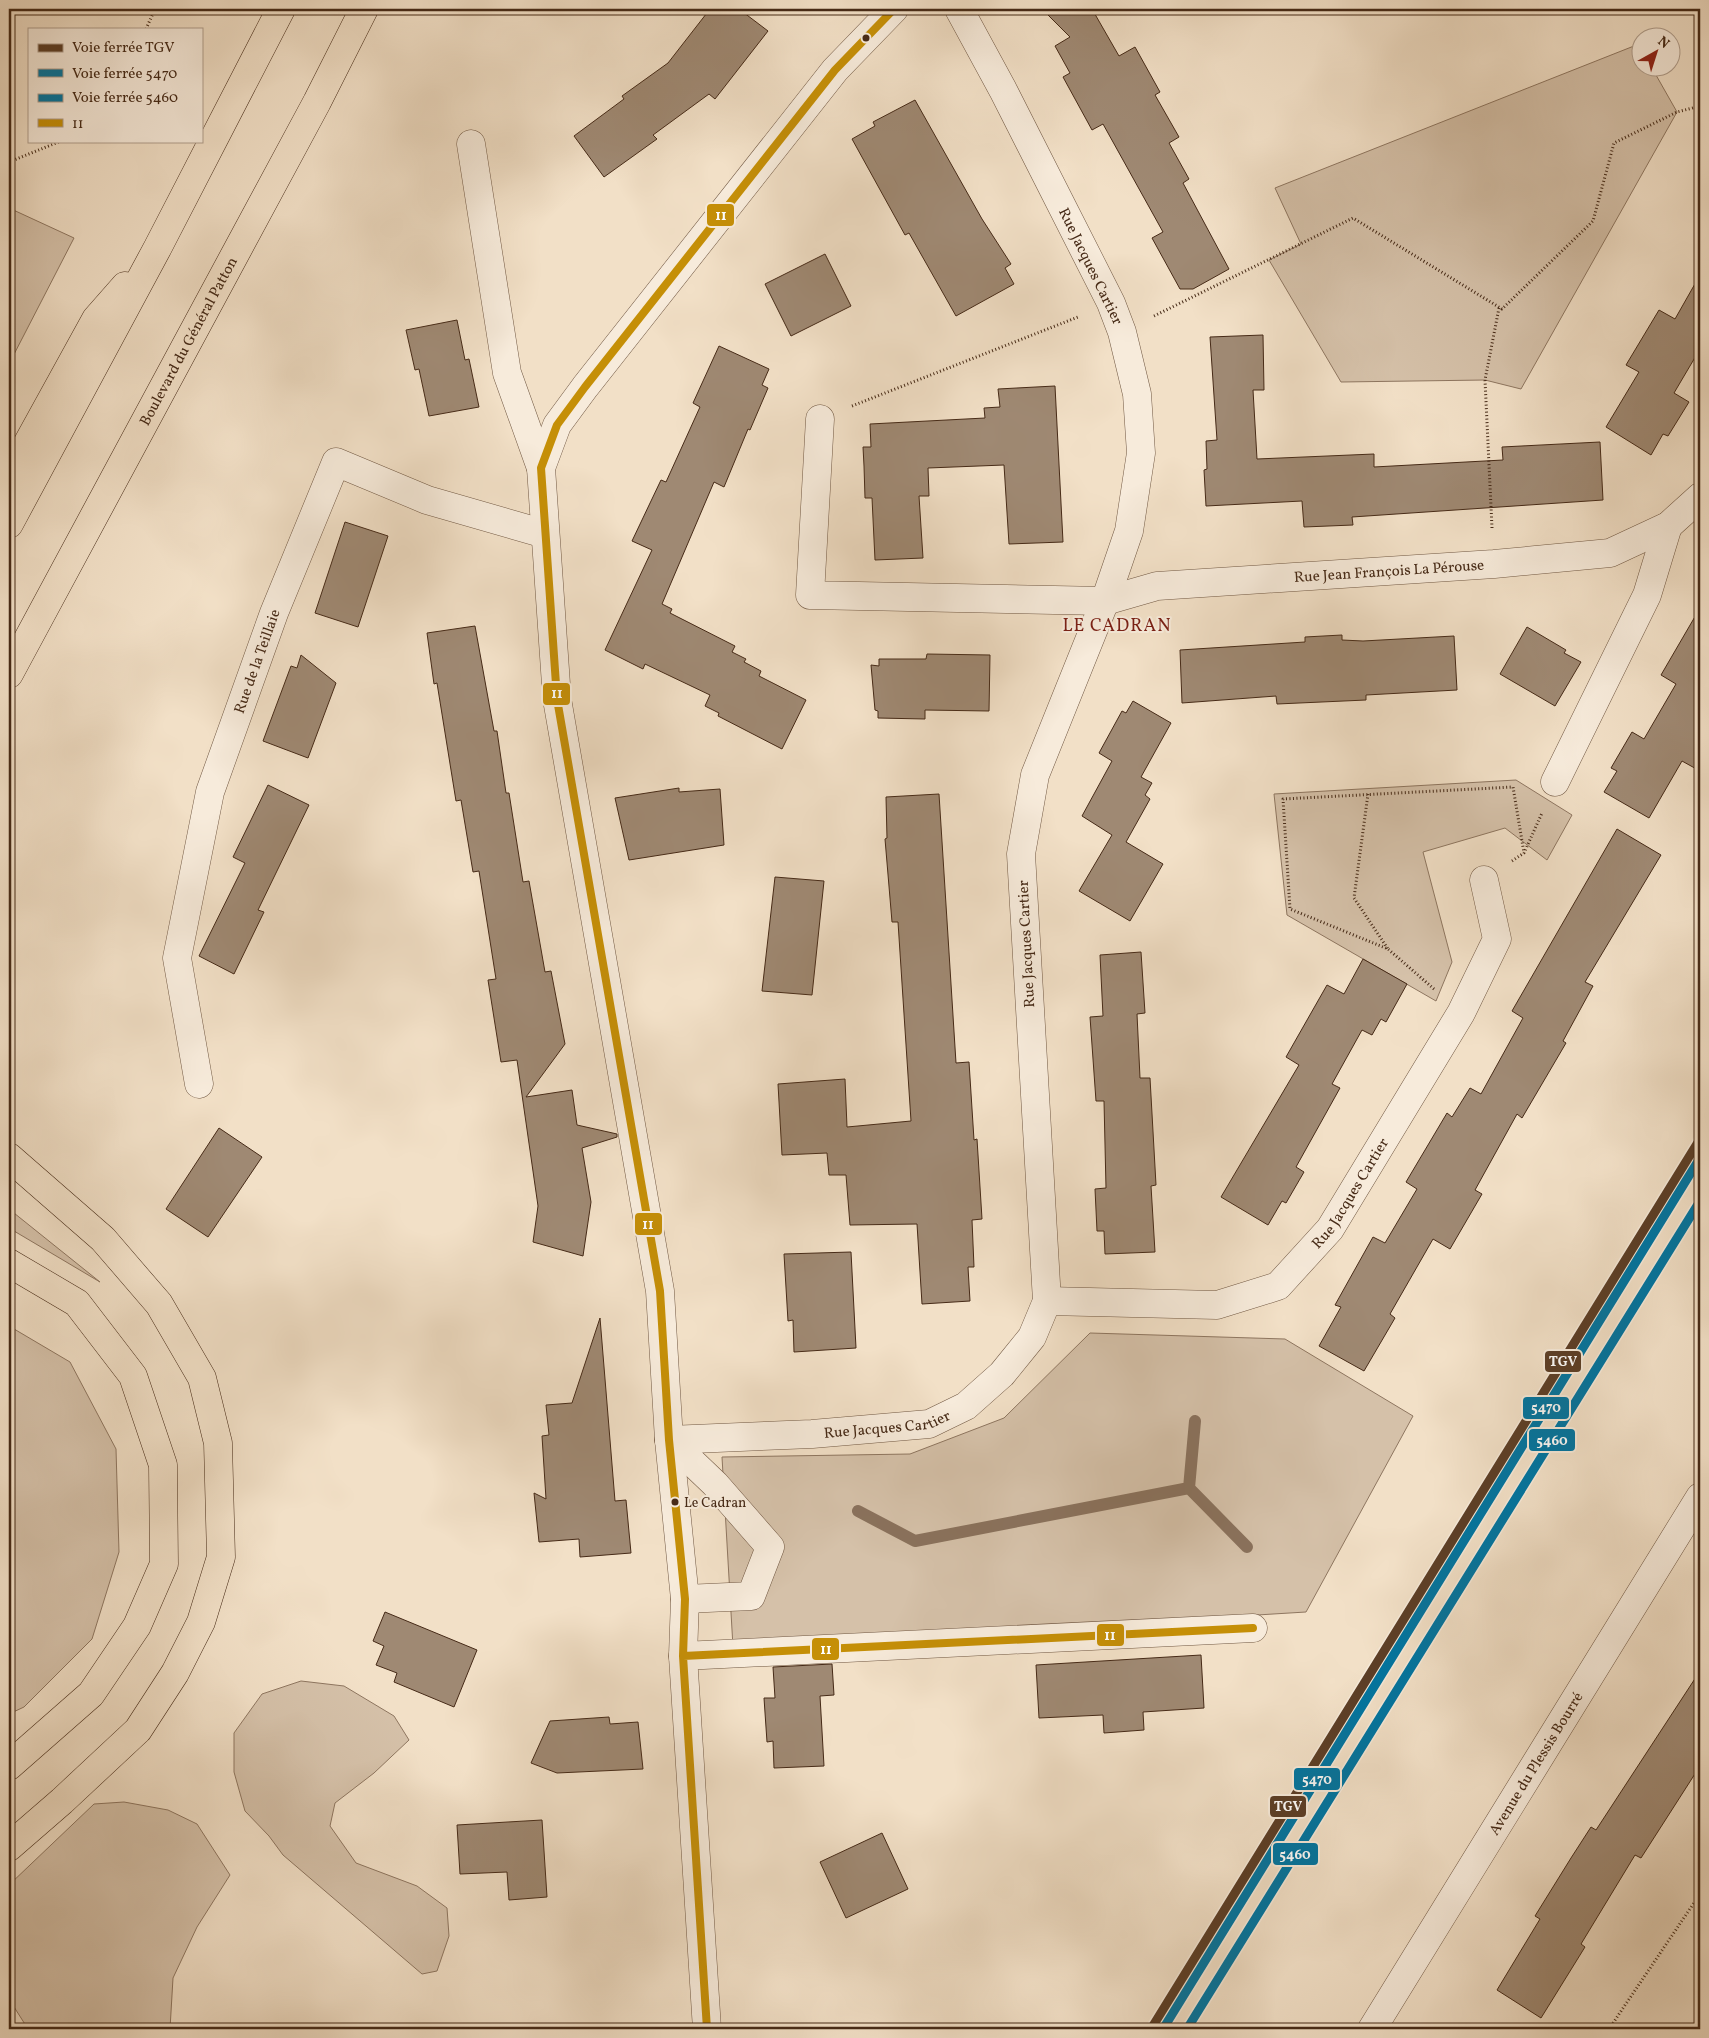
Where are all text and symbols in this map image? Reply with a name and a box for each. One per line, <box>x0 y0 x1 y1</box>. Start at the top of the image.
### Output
legend <box>28 28 202 142</box>
north arrow <box>1632 28 1682 78</box>
text: N <box>1653 32 1673 54</box>
unlabelled marker <box>861 33 871 43</box>
text: Voie ferrée TGV <box>72 38 175 59</box>
text: Voie ferrée 5470 <box>72 64 177 85</box>
text: Voie ferrée 5460 <box>72 88 178 109</box>
text: 11 <box>72 114 84 135</box>
line badge: 11 <box>706 203 735 227</box>
street label: Rue Jacques Cartier <box>1052 205 1127 329</box>
text: 11 <box>715 207 727 226</box>
street label: Boulevard du Général Patton <box>135 254 244 430</box>
street label: Rue Jean François La Pérouse <box>1293 556 1485 589</box>
street label: Rue de la Teillaie <box>230 607 286 717</box>
district label: LE CADRAN <box>1062 614 1172 639</box>
line badge: 11 <box>542 682 571 706</box>
text: 11 <box>551 685 563 704</box>
street label: Rue Jacques Cartier <box>1014 880 1041 1008</box>
street label: Rue Jacques Cartier <box>1308 1135 1395 1254</box>
line badge: 11 <box>634 1212 663 1236</box>
text: 11 <box>642 1216 654 1235</box>
line badge: TGV <box>1544 1350 1582 1373</box>
text: TGV <box>1549 1353 1578 1372</box>
line badge: 5470 <box>1522 1396 1570 1420</box>
text: 5470 <box>1531 1399 1561 1418</box>
street label: Rue Jacques Cartier <box>823 1406 954 1445</box>
line badge: 5460 <box>1528 1428 1576 1452</box>
text: 5460 <box>1536 1432 1568 1451</box>
place label: Le Cadran <box>684 1494 746 1513</box>
marker: Le Cadran <box>670 1497 680 1507</box>
line badge: 11 <box>1096 1623 1125 1647</box>
text: 11 <box>1104 1627 1116 1646</box>
line badge: 11 <box>811 1637 840 1661</box>
text: 11 <box>820 1641 832 1660</box>
street label: Avenue du Plessis Bourré <box>1485 1689 1589 1840</box>
line badge: 5470 <box>1293 1767 1341 1791</box>
text: 5470 <box>1302 1771 1332 1790</box>
line badge: TGV <box>1269 1795 1307 1818</box>
text: TGV <box>1274 1798 1303 1817</box>
line badge: 5460 <box>1272 1842 1319 1866</box>
text: 5460 <box>1279 1846 1311 1865</box>

